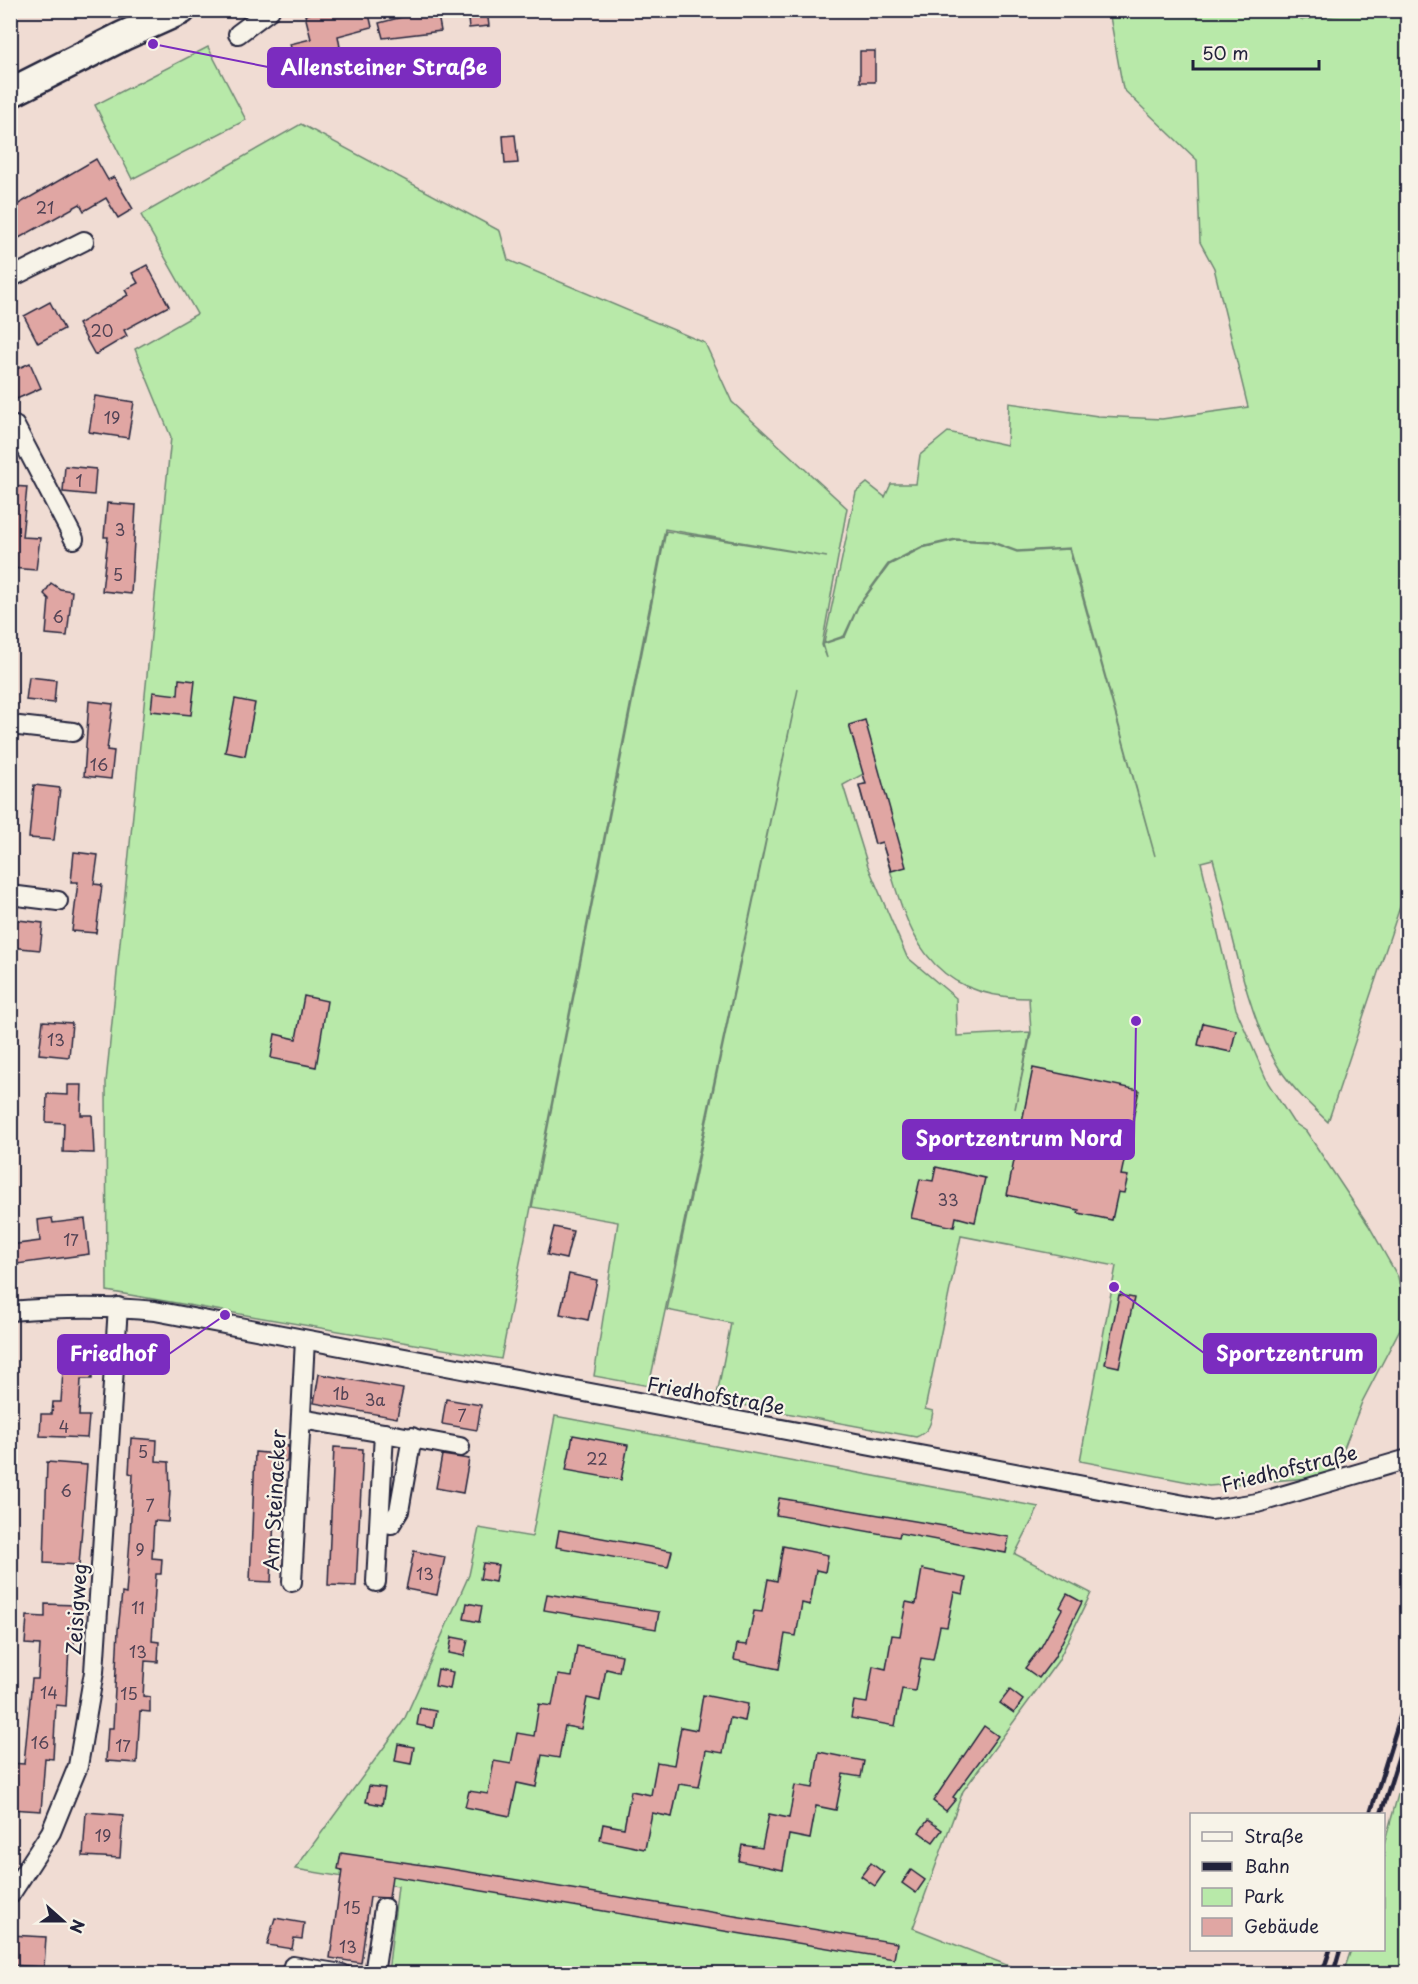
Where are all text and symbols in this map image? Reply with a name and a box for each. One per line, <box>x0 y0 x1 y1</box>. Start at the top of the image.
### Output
scale bar <box>1193 33 1319 71</box>
text: 50 m <box>1202 39 1249 66</box>
callout: Allensteiner Straße <box>268 48 500 87</box>
text: Allensteiner Straße <box>281 50 487 82</box>
house number: 21 <box>36 195 54 219</box>
house number: 20 <box>91 318 113 342</box>
house number: 19 <box>104 405 120 429</box>
house number: 1 <box>75 468 83 492</box>
house number: 3 <box>115 517 125 541</box>
house number: 5 <box>113 562 123 586</box>
house number: 6 <box>52 604 64 628</box>
house number: 16 <box>90 752 108 776</box>
house number: 13 <box>47 1027 65 1051</box>
callout: Sportzentrum Nord <box>903 1120 1134 1159</box>
text: Sportzentrum Nord <box>916 1121 1122 1153</box>
house number: 33 <box>937 1187 959 1211</box>
house number: 17 <box>63 1227 79 1251</box>
callout: Sportzentrum <box>1204 1334 1376 1373</box>
callout: Friedhof <box>58 1335 169 1374</box>
text: Friedhof <box>70 1336 159 1368</box>
text: Sportzentrum <box>1216 1336 1364 1368</box>
street label: Friedhofstraße <box>645 1368 787 1422</box>
house number: 1b <box>333 1381 349 1405</box>
house number: 3a <box>365 1387 385 1411</box>
house number: 7 <box>457 1403 467 1427</box>
house number: 4 <box>59 1414 69 1438</box>
street label: Am Steinacker <box>255 1428 293 1572</box>
street label: Friedhofstraße <box>1218 1437 1360 1499</box>
house number: 5 <box>138 1439 148 1463</box>
house number: 22 <box>586 1446 608 1470</box>
house number: 6 <box>60 1478 72 1502</box>
house number: 7 <box>145 1493 155 1517</box>
house number: 9 <box>135 1537 145 1561</box>
house number: 13 <box>416 1561 434 1585</box>
street label: Zeisigweg <box>58 1562 94 1656</box>
house number: 11 <box>131 1595 145 1619</box>
house number: 13 <box>129 1639 147 1663</box>
house number: 14 <box>40 1680 58 1704</box>
house number: 15 <box>120 1681 138 1705</box>
house number: 16 <box>31 1730 49 1754</box>
house number: 17 <box>115 1733 131 1757</box>
legend <box>1190 1813 1385 1951</box>
text: Straße <box>1244 1822 1304 1849</box>
house number: 19 <box>95 1823 111 1847</box>
text: Bahn <box>1244 1852 1290 1879</box>
text: Park <box>1244 1882 1284 1909</box>
north arrow <box>33 1891 93 1951</box>
house number: 15 <box>343 1895 361 1919</box>
text: Gebäude <box>1244 1912 1319 1939</box>
text: N <box>64 1917 91 1937</box>
house number: 13 <box>339 1934 357 1958</box>

